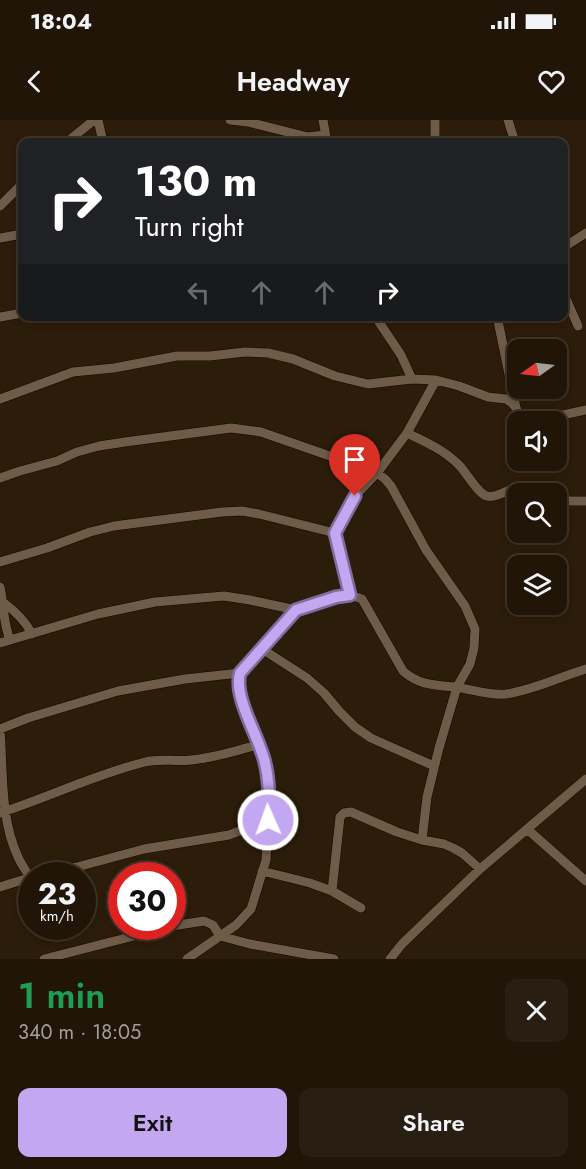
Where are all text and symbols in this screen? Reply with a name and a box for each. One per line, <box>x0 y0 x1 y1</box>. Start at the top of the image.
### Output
text: 18:04 <box>30 5 92 37</box>
text: Headway <box>236 62 350 101</box>
icon: back <box>18 65 51 98</box>
icon: heart <box>535 65 568 98</box>
text: 130 m <box>135 151 257 212</box>
icon: right <box>36 162 114 240</box>
text: Turn right <box>135 207 243 246</box>
icon: left <box>182 276 215 309</box>
icon: ahead <box>245 276 278 309</box>
icon: ahead <box>308 276 341 309</box>
icon: right <box>371 276 404 309</box>
north arrow <box>507 339 567 399</box>
map controls <box>507 339 567 615</box>
button: sound <box>507 411 567 471</box>
pin <box>329 434 380 496</box>
icon: arrive <box>338 443 371 476</box>
button: search <box>507 483 567 543</box>
button: layers <box>507 555 567 615</box>
position arrow <box>236 788 300 852</box>
speed limit sign: 30 <box>108 862 186 940</box>
text: 23 <box>38 872 76 915</box>
text: km/h <box>40 905 74 927</box>
text: 1 min <box>18 969 105 1021</box>
button: close <box>505 979 568 1042</box>
text: 340 m · 18:05 <box>18 1018 141 1047</box>
button: Exit <box>18 1088 287 1157</box>
button: Share <box>299 1088 568 1157</box>

